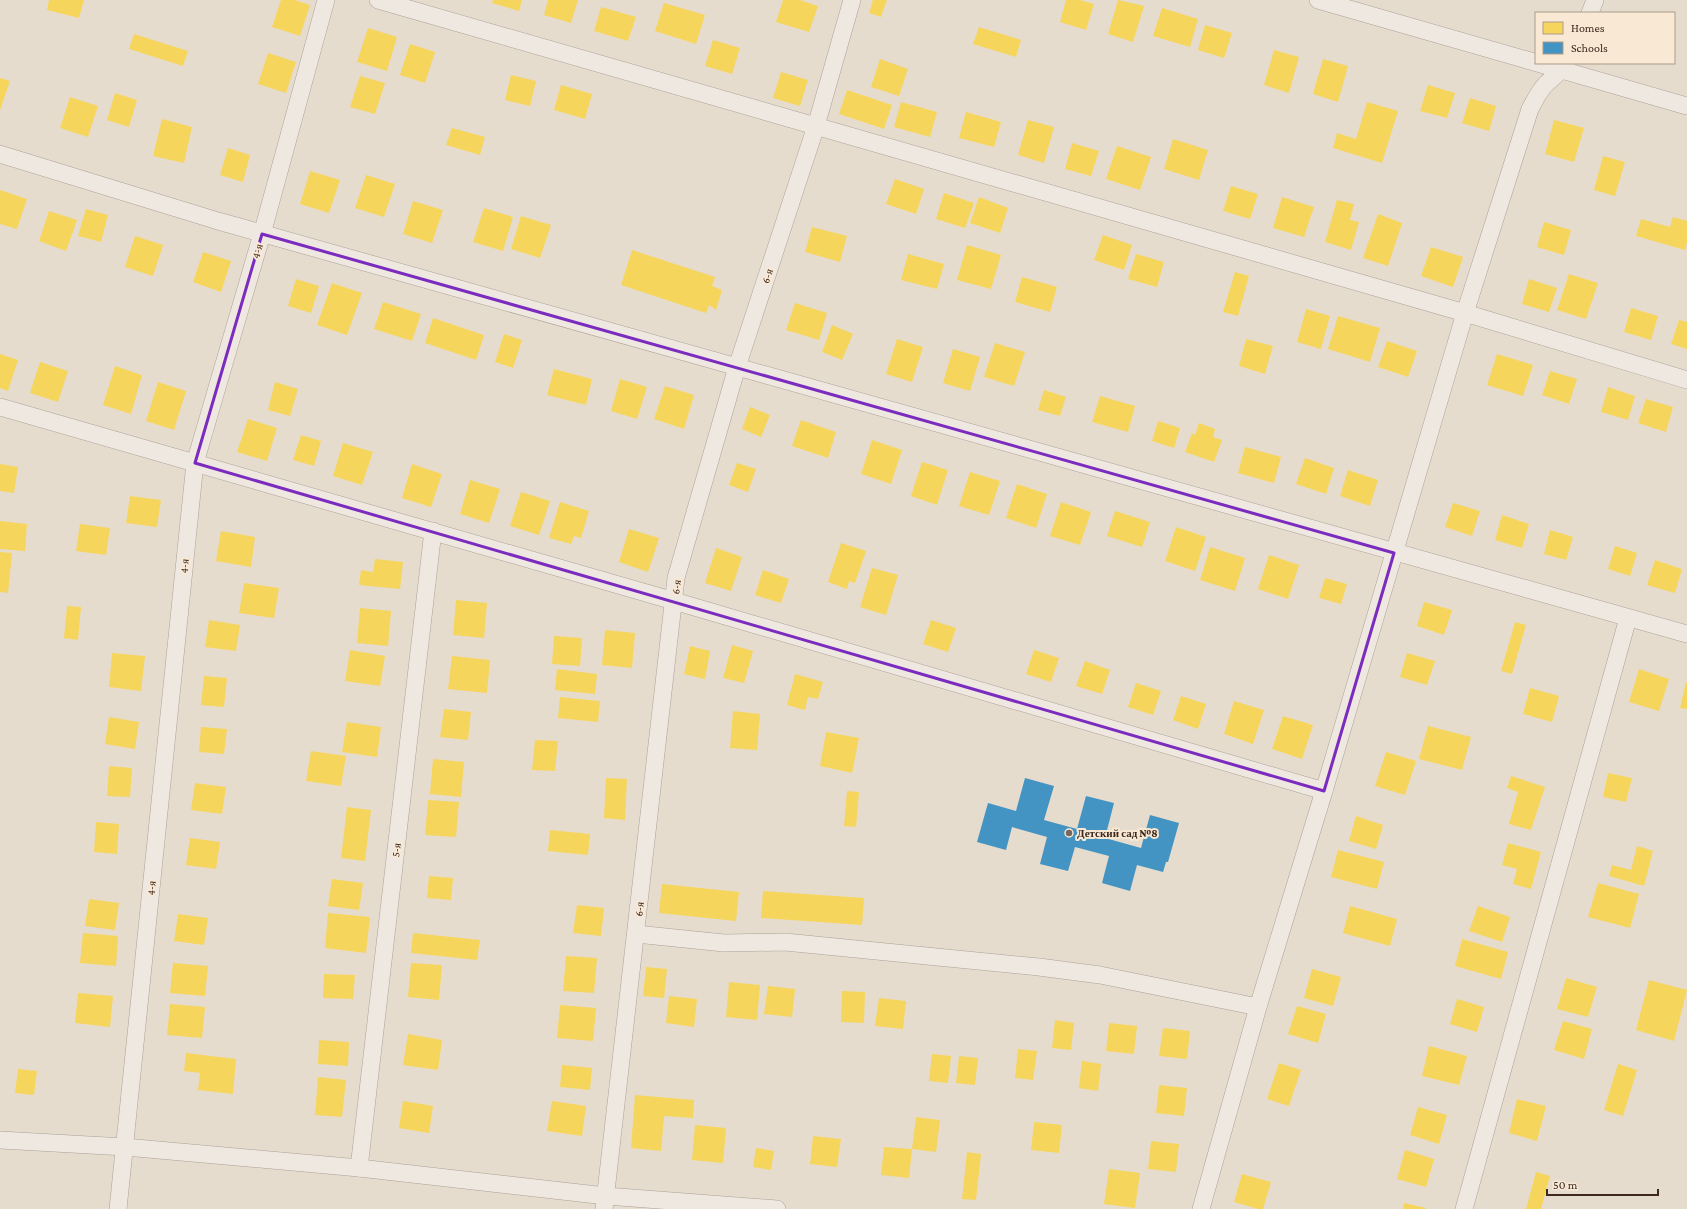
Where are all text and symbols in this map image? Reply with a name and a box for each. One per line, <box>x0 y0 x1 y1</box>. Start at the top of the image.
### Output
legend <box>1535 12 1675 64</box>
text: Homes <box>1571 21 1605 35</box>
text: Schools <box>1571 41 1608 55</box>
street label: 4-я <box>249 242 265 260</box>
street label: 6-я <box>759 267 775 285</box>
street label: 4-я <box>177 558 191 574</box>
street label: 6-я <box>669 579 683 595</box>
place label: Детский сад №8 <box>1077 827 1158 839</box>
marker: Детский сад №8 <box>1064 828 1074 838</box>
street label: 5-я <box>389 842 403 858</box>
street label: 4-я <box>144 880 158 896</box>
street label: 6-я <box>632 901 646 917</box>
scale bar <box>1547 1171 1658 1197</box>
text: 50 m <box>1553 1178 1578 1192</box>

